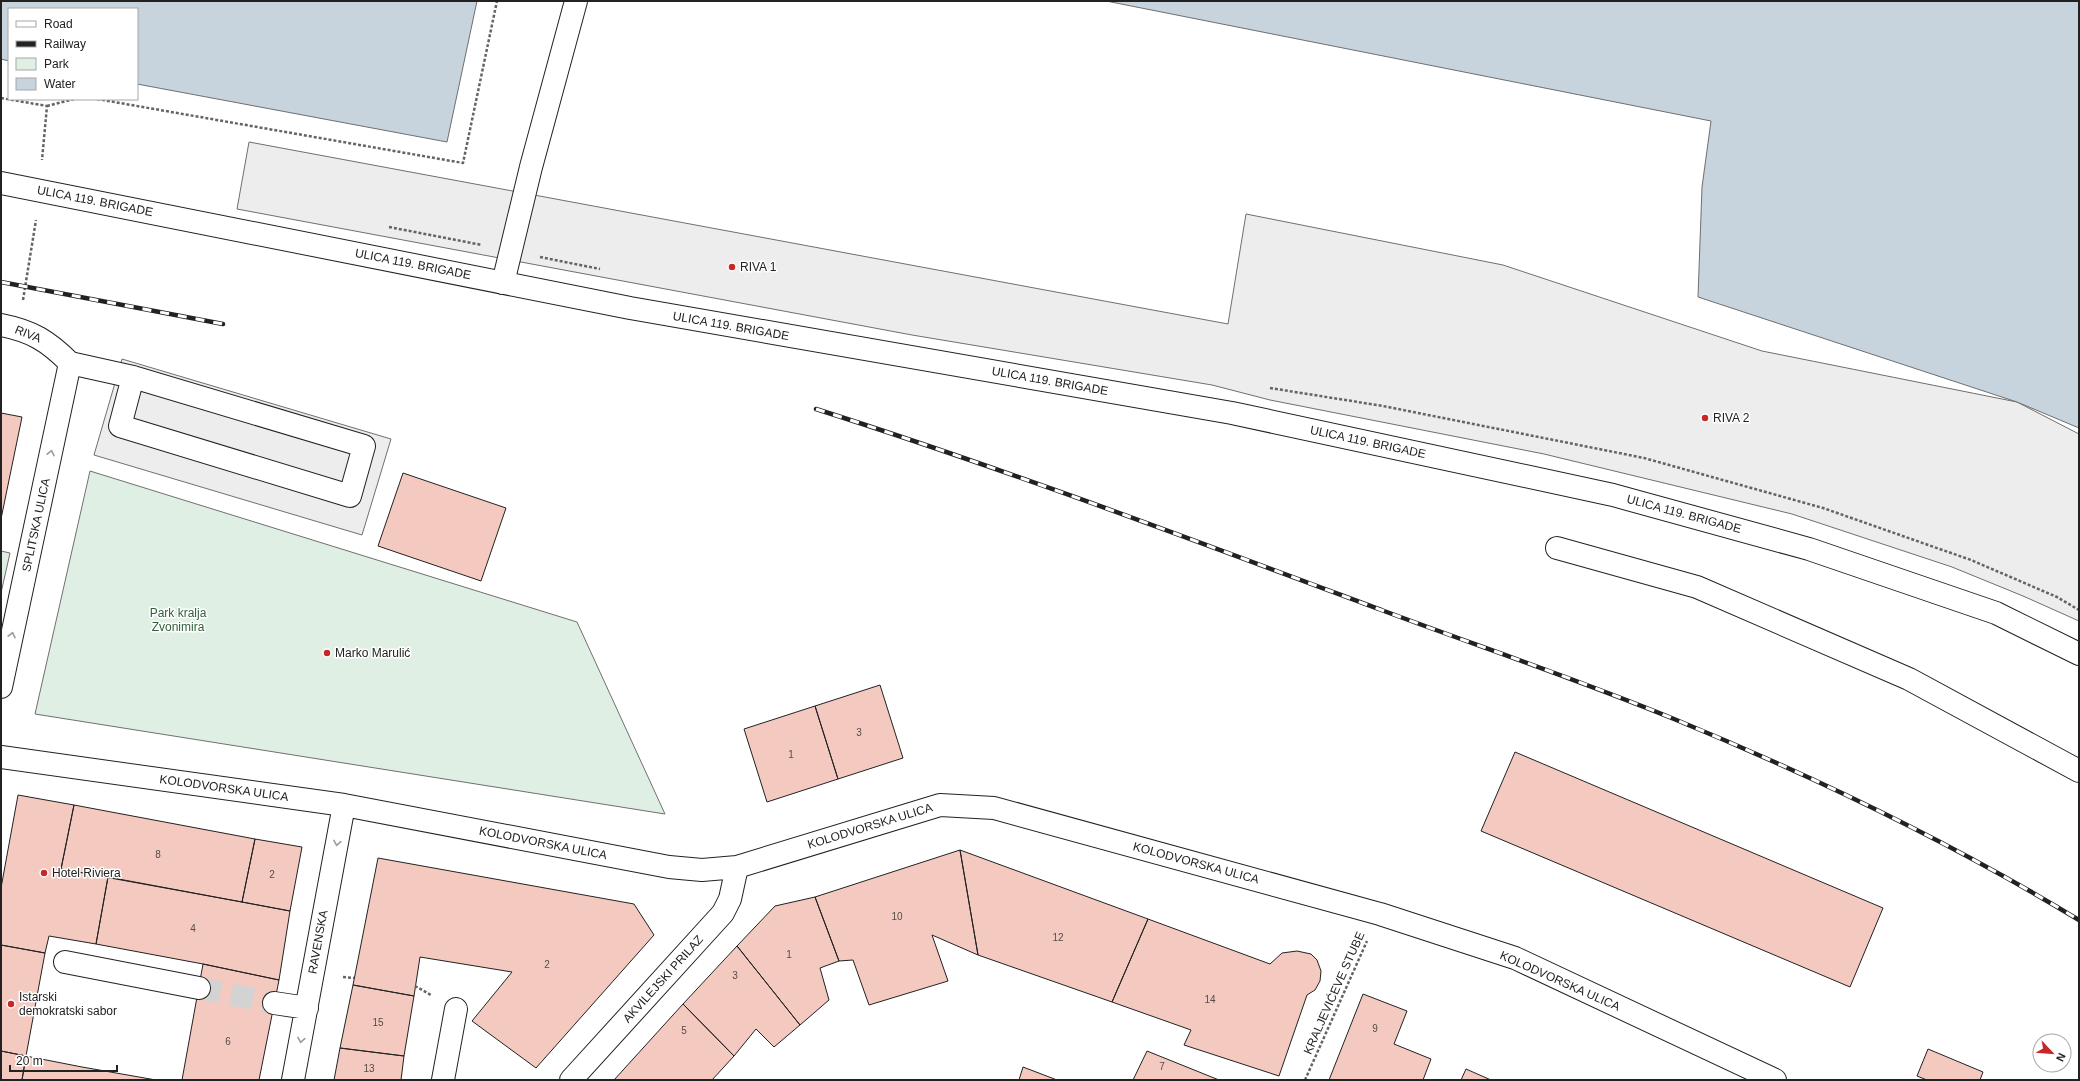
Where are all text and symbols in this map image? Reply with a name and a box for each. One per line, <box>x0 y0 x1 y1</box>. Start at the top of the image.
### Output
legend <box>8 8 138 100</box>
text: Road <box>44 17 73 31</box>
text: Railway <box>44 37 86 51</box>
text: Park <box>44 57 70 71</box>
text: Water <box>44 77 76 91</box>
street label: ULICA 119. BRIGADE <box>36 183 154 219</box>
street label: ULICA 119. BRIGADE <box>354 246 472 282</box>
place label: RIVA 1 <box>740 260 777 274</box>
marker: RIVA 1 <box>727 262 737 272</box>
street label: ULICA 119. BRIGADE <box>672 309 790 343</box>
street label: RIVA <box>13 322 43 346</box>
street label: ULICA 119. BRIGADE <box>991 364 1109 398</box>
place label: RIVA 2 <box>1713 411 1750 425</box>
marker: RIVA 2 <box>1700 413 1710 423</box>
street label: ULICA 119. BRIGADE <box>1309 423 1427 461</box>
one-way arrow <box>46 450 54 457</box>
street label: SPLITSKA ULICA <box>19 477 53 573</box>
street label: ULICA 119. BRIGADE <box>1625 492 1743 536</box>
park label: Park kralja Zvonimira <box>150 606 207 634</box>
one-way arrow <box>7 632 16 639</box>
place label: Marko Marulić <box>335 646 410 660</box>
marker: Marko Marulić <box>322 648 332 658</box>
house number: 3 <box>856 727 862 738</box>
house number: 1 <box>788 749 794 760</box>
street label: KOLODVORSKA ULICA <box>159 772 289 804</box>
street label: KOLODVORSKA ULICA <box>806 800 934 852</box>
street label: KOLODVORSKA ULICA <box>478 824 608 862</box>
street label: KOLODVORSKA ULICA <box>1131 839 1261 887</box>
one-way arrow <box>333 840 341 846</box>
house number: 8 <box>155 849 161 860</box>
place label: Hotel Riviera <box>52 866 121 880</box>
marker: Hotel Riviera <box>39 868 49 878</box>
house number: 2 <box>269 869 275 880</box>
street label: RAVENSKA <box>306 909 330 975</box>
house number: 10 <box>891 911 903 922</box>
house number: 4 <box>190 923 196 934</box>
street label: KRALJEVIĆEVE STUBE <box>1300 929 1367 1056</box>
street label: AKVILEJSKI PRILAZ <box>620 932 706 1026</box>
house number: 12 <box>1052 932 1064 943</box>
street label: KOLODVORSKA ULICA <box>1498 948 1622 1014</box>
house number: 1 <box>786 949 792 960</box>
house number: 2 <box>544 959 550 970</box>
house number: 3 <box>732 970 738 981</box>
place label: Istarski demokratski sabor <box>19 990 117 1018</box>
house number: 14 <box>1204 994 1216 1005</box>
marker: Istarski demokratski sabor <box>6 999 16 1009</box>
house number: 15 <box>372 1017 384 1028</box>
house number: 9 <box>1372 1023 1378 1034</box>
house number: 5 <box>681 1025 687 1036</box>
north arrow <box>2032 1033 2072 1073</box>
house number: 6 <box>225 1036 231 1047</box>
one-way arrow <box>297 1037 306 1043</box>
scale bar <box>10 1047 117 1073</box>
text: N <box>2054 1051 2068 1064</box>
text: 20 m <box>16 1054 43 1068</box>
house number: 7 <box>1159 1061 1165 1072</box>
house number: 13 <box>363 1063 375 1074</box>

